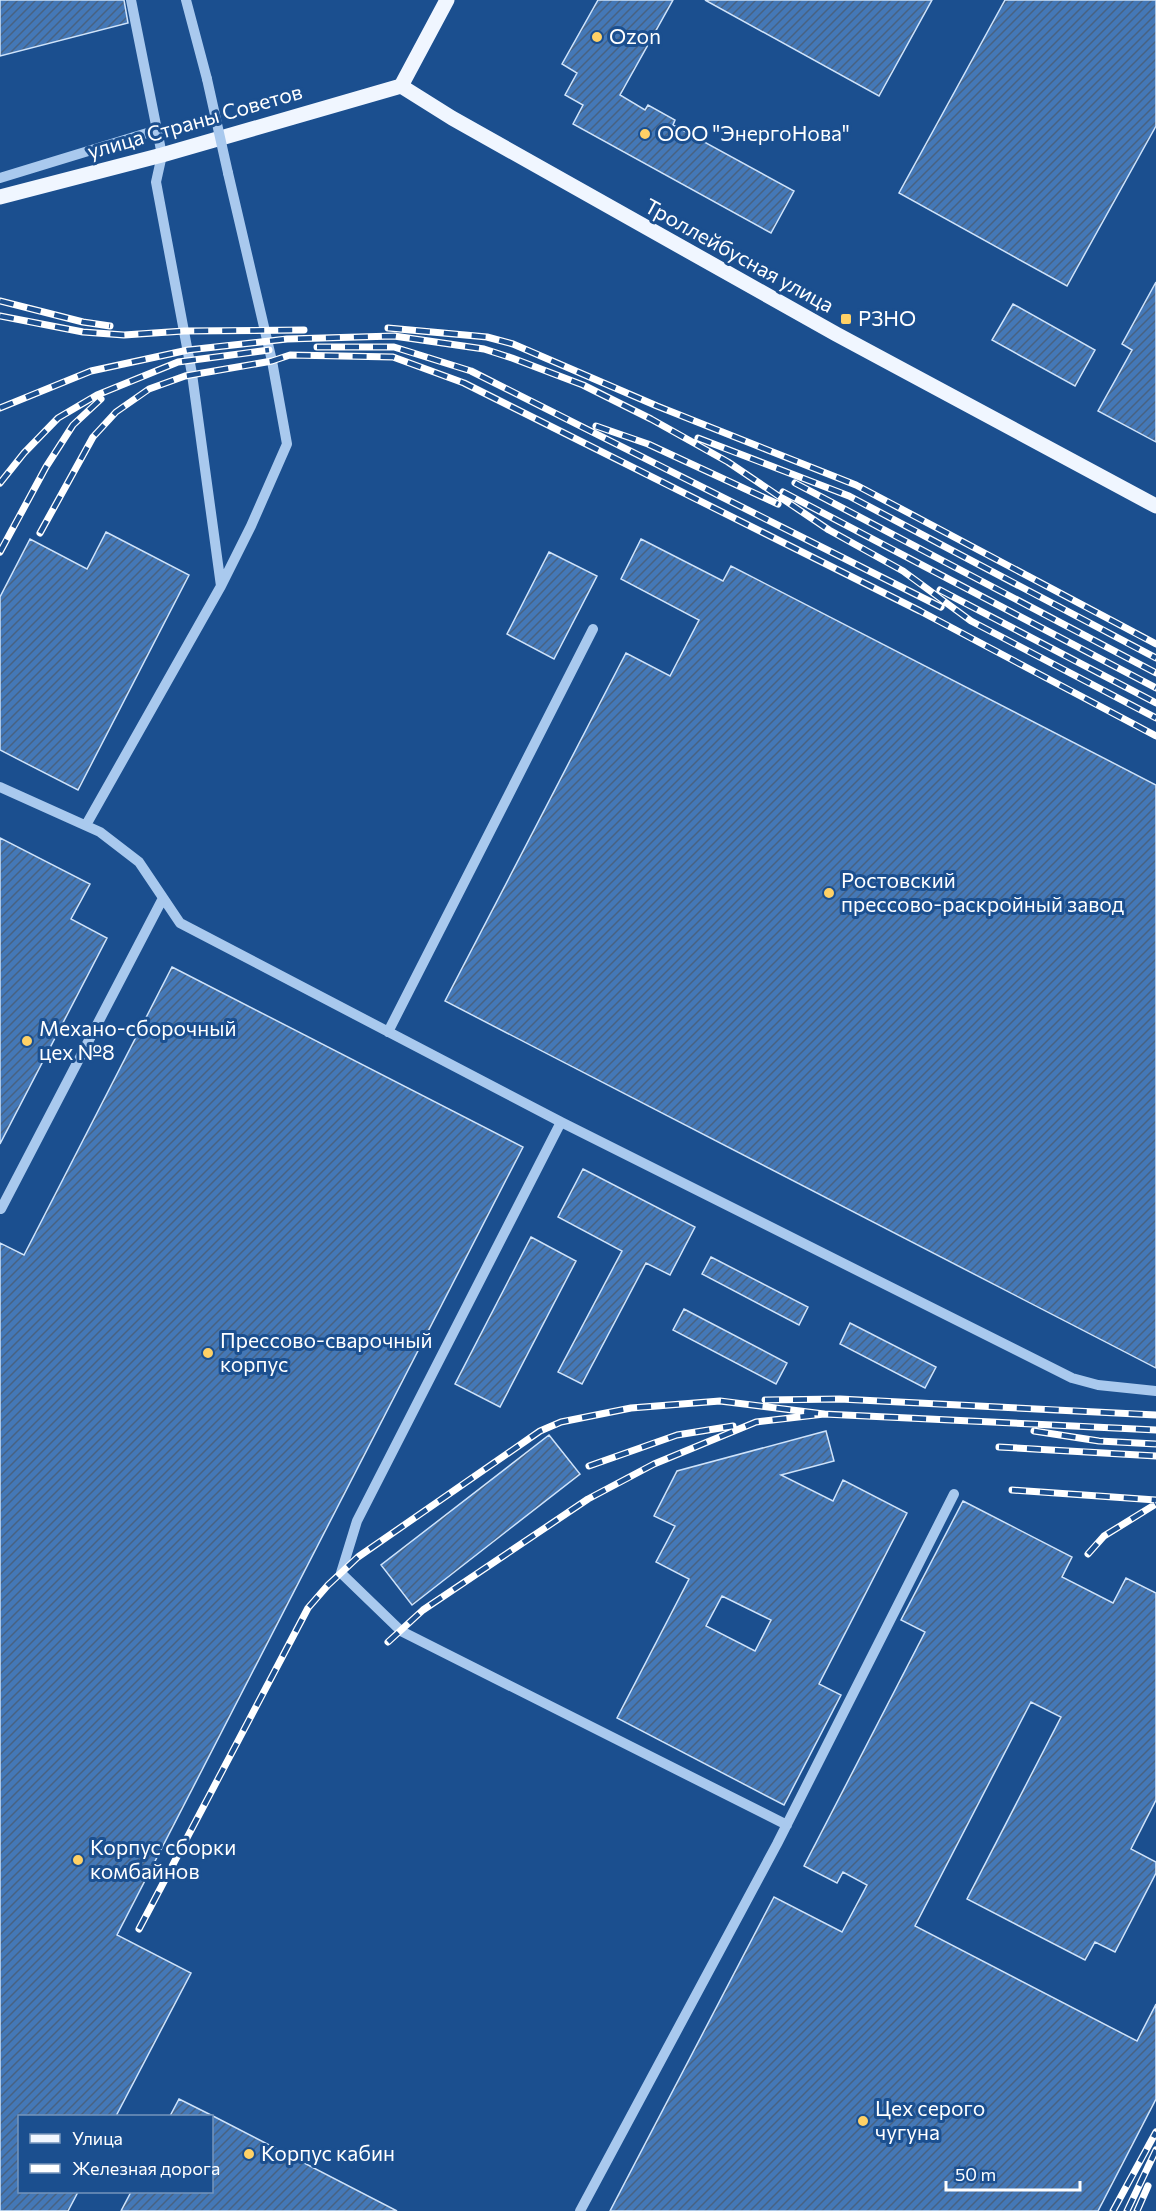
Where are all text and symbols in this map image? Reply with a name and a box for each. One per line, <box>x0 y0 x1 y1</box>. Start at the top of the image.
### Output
place label: Ozon <box>609 23 661 48</box>
marker: Ozon <box>590 30 604 44</box>
street label: улица Страны Советов <box>84 78 305 163</box>
place label: ООО "ЭнергоНова" <box>657 120 850 145</box>
marker: ООО "ЭнергоНова" <box>638 127 652 141</box>
street label: Троллейбусная улица <box>641 192 839 317</box>
place label: РЗНО <box>858 305 916 330</box>
marker: РЗНО <box>839 312 853 326</box>
place label: Ростовский прессово-раскройный завод <box>841 867 1124 916</box>
marker: Ростовский прессово-раскройный завод <box>822 886 836 900</box>
place label: Механо-сборочный цех №8 <box>39 1015 236 1064</box>
marker: Механо-сборочный цех №8 <box>20 1034 34 1048</box>
place label: Прессово-сварочный корпус <box>220 1327 433 1376</box>
marker: Прессово-сварочный корпус <box>201 1346 215 1360</box>
place label: Корпус сборки комбайнов <box>90 1834 236 1883</box>
marker: Корпус сборки комбайнов <box>71 1853 85 1867</box>
place label: Цех серого чугуна <box>875 2095 985 2144</box>
marker: Цех серого чугуна <box>856 2114 870 2128</box>
legend <box>18 2115 213 2193</box>
text: Улица <box>72 2127 123 2149</box>
place label: Корпус кабин <box>261 2140 395 2165</box>
marker: Корпус кабин <box>242 2147 256 2161</box>
scale bar <box>946 2154 1080 2192</box>
text: Железная дорога <box>72 2157 220 2179</box>
text: 50 m <box>955 2163 996 2185</box>

